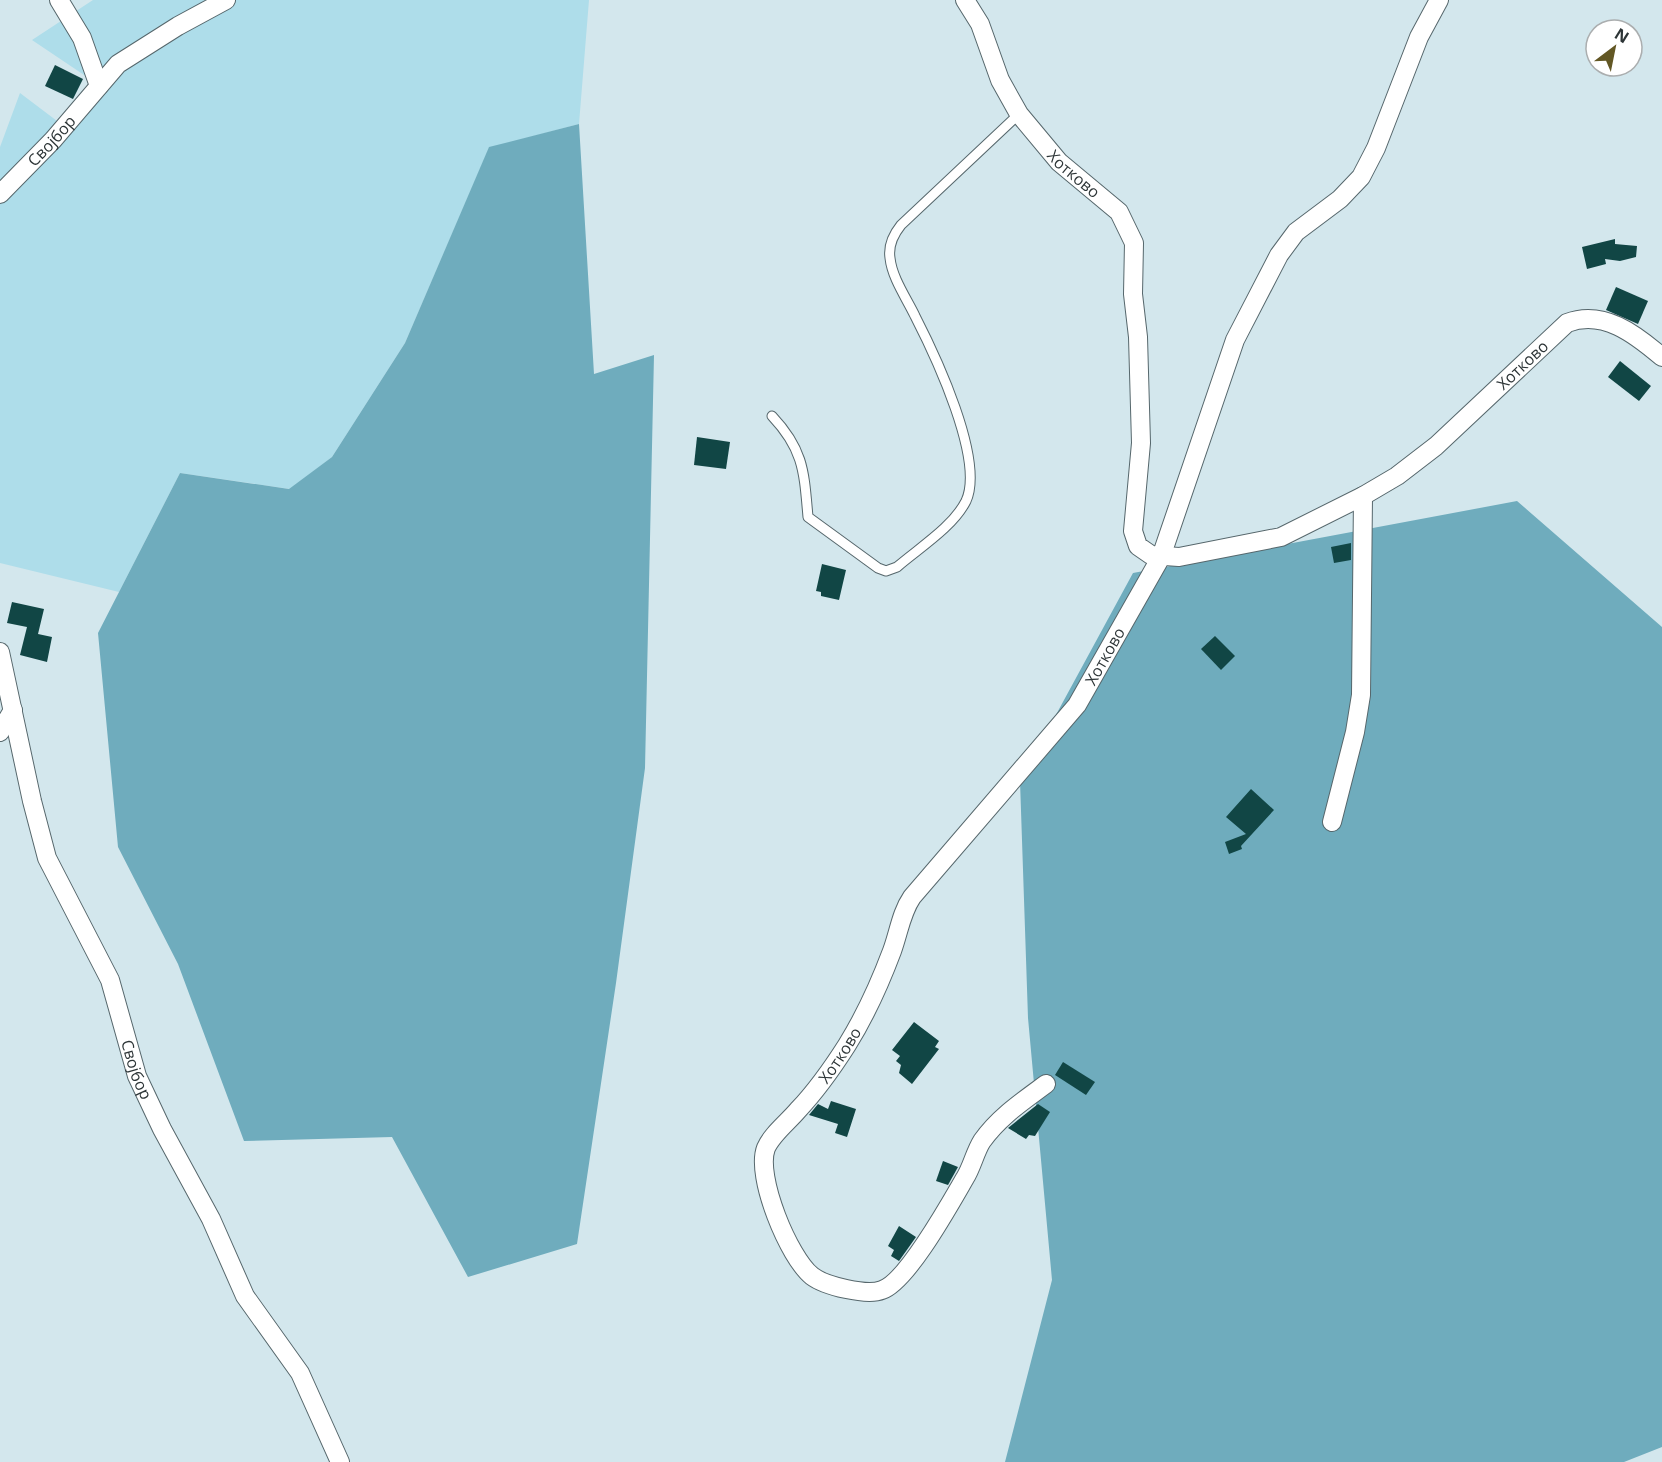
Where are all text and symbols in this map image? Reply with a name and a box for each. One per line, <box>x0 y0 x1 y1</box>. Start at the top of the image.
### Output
north arrow <box>1584 18 1644 78</box>
text: N <box>1611 23 1633 48</box>
street label: Својбор <box>22 111 80 171</box>
street label: Хотково <box>1042 145 1105 203</box>
street label: Хотково <box>1492 335 1553 394</box>
street label: Хотково <box>1080 623 1130 689</box>
street label: Хотково <box>813 1023 866 1088</box>
street label: Својбор <box>116 1037 157 1103</box>

